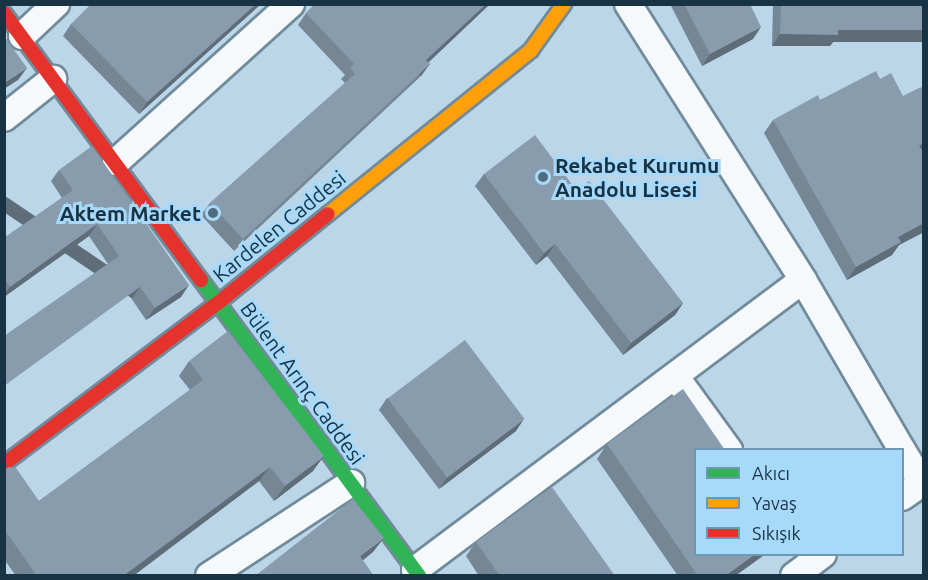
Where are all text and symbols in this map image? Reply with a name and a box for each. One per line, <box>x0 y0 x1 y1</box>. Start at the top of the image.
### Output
place label: Rekabet Kurumu Anadolu Lisesi <box>555 152 719 202</box>
street label: Kardelen Caddesi <box>208 165 350 287</box>
marker: Rekabet Kurumu Anadolu Lisesi <box>536 170 550 184</box>
place label: Aktem Market <box>60 200 201 226</box>
marker: Aktem Market <box>206 206 220 220</box>
street label: Bülent Arınç Caddesi <box>236 297 370 469</box>
legend <box>694 448 904 556</box>
text: Akıcı <box>752 463 790 483</box>
text: Yavaş <box>752 493 797 513</box>
text: Sıkışık <box>752 523 801 543</box>

